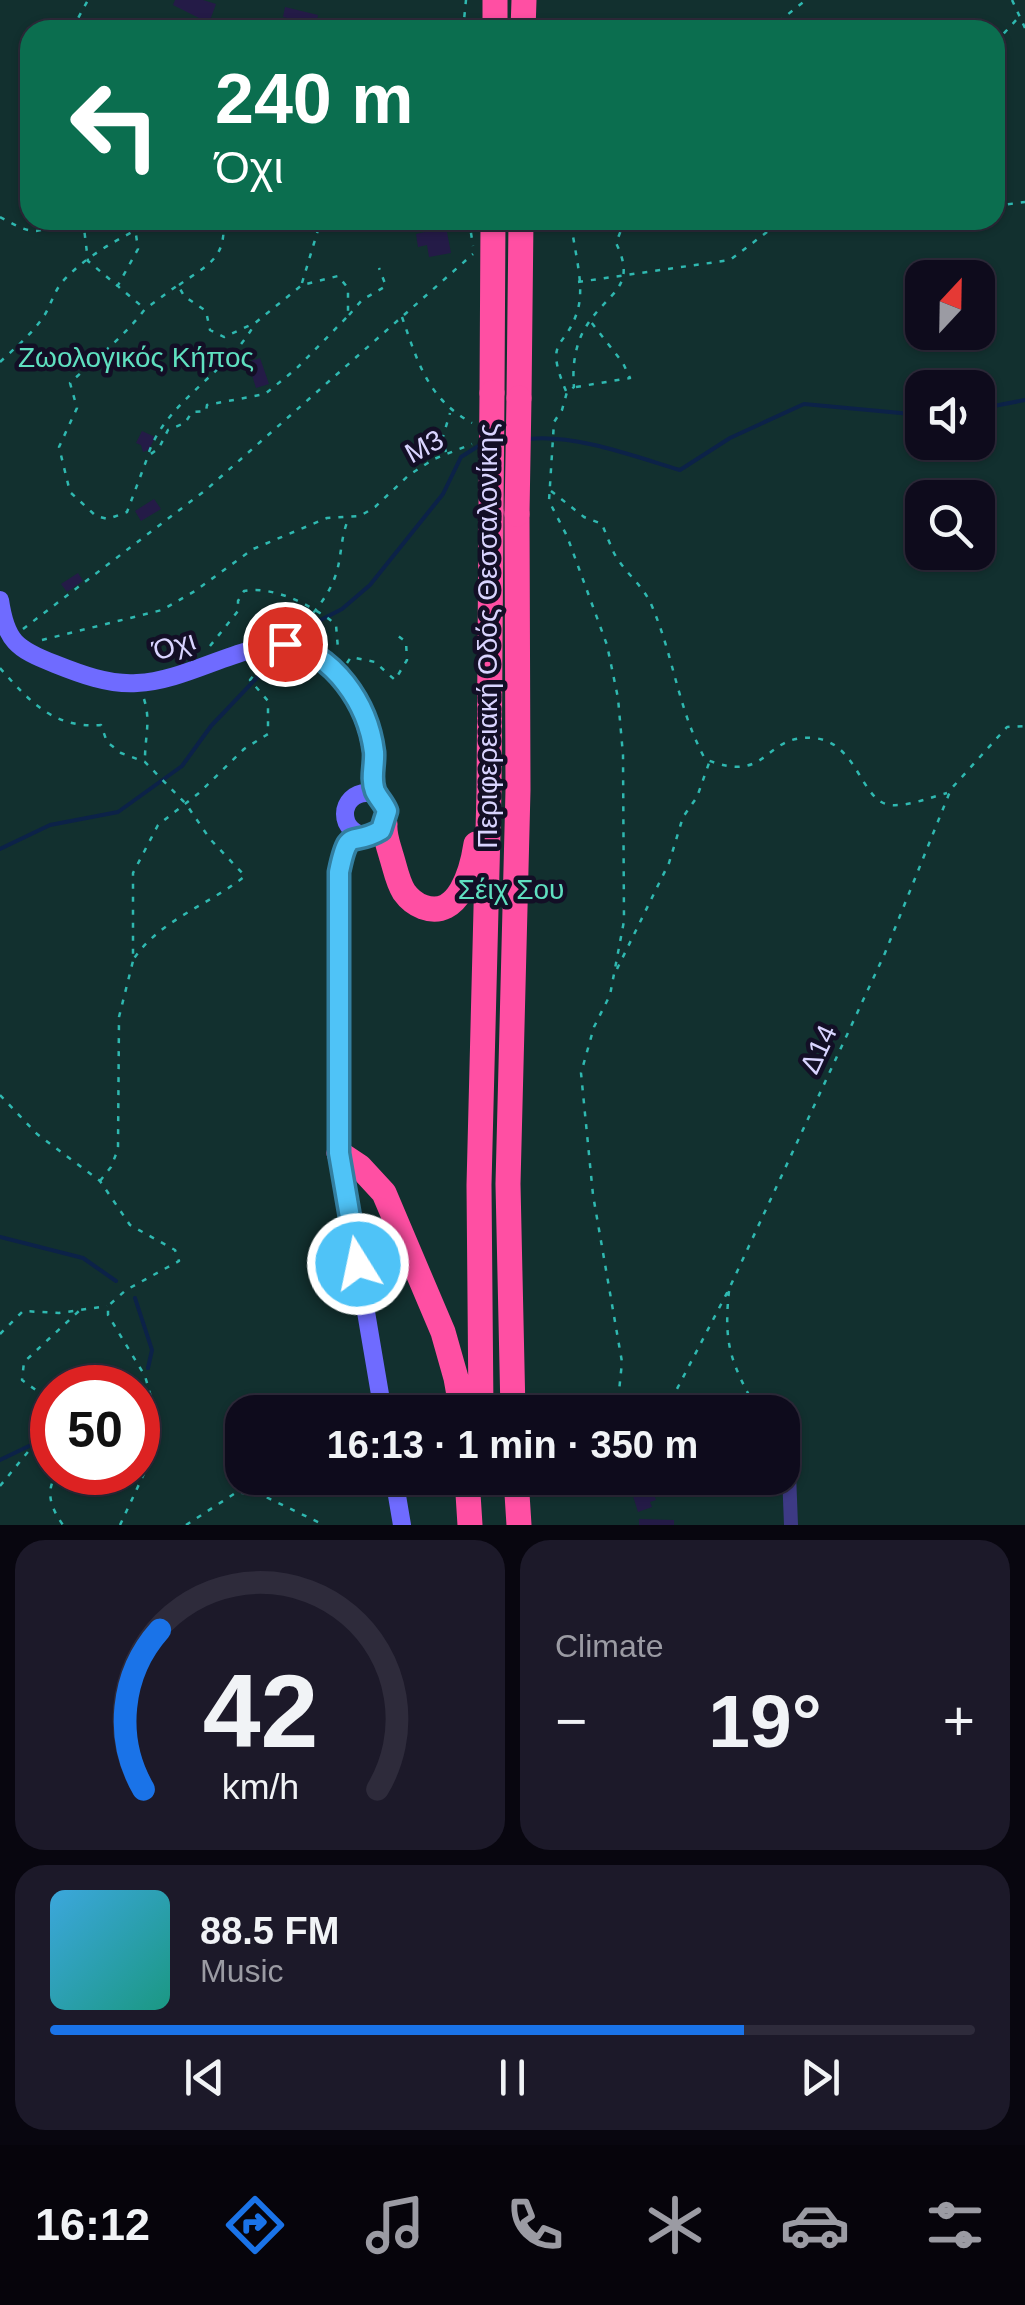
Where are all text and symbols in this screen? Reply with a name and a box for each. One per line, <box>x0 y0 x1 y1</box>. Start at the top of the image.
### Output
icon: left <box>50 60 180 190</box>
text: 240 m <box>215 60 413 138</box>
text: Όχι <box>215 142 283 193</box>
north arrow <box>905 260 995 350</box>
map controls <box>905 260 995 570</box>
park label: Ζωολογικός Κήπος <box>18 342 254 373</box>
button: sound <box>905 370 995 460</box>
street label: Περιφερειακή Οδός Θεσσαλονίκης <box>472 423 503 849</box>
street label: Μ3 <box>400 424 449 469</box>
button: search <box>905 480 995 570</box>
pin <box>243 602 328 687</box>
icon: arrive <box>258 617 313 672</box>
street label: Όχι <box>148 624 199 667</box>
park label: Σέιχ Σου <box>458 874 564 905</box>
street label: Δ14 <box>794 1020 843 1078</box>
position arrow <box>306 1212 410 1316</box>
speed limit sign: 50 <box>30 1365 160 1495</box>
text: 16:13 · 1 min · 350 m <box>327 1424 698 1466</box>
text: Climate <box>555 1628 663 1664</box>
text: 42 <box>202 1653 318 1769</box>
text: 19° <box>708 1679 822 1763</box>
text: − <box>555 1690 587 1752</box>
text: + <box>943 1690 975 1752</box>
text: km/h <box>221 1767 299 1807</box>
text: 88.5 FM <box>200 1910 339 1952</box>
text: Music <box>200 1953 284 1989</box>
icon: previous <box>177 2050 232 2105</box>
icon: pause <box>485 2050 540 2105</box>
icon: next <box>793 2050 848 2105</box>
icon: directions <box>220 2190 290 2260</box>
icon: music <box>360 2190 430 2260</box>
icon: phone <box>500 2190 570 2260</box>
icon: climate <box>640 2190 710 2260</box>
icon: car <box>780 2190 850 2260</box>
icon: filters <box>920 2190 990 2260</box>
text: 16:12 <box>35 2199 150 2250</box>

